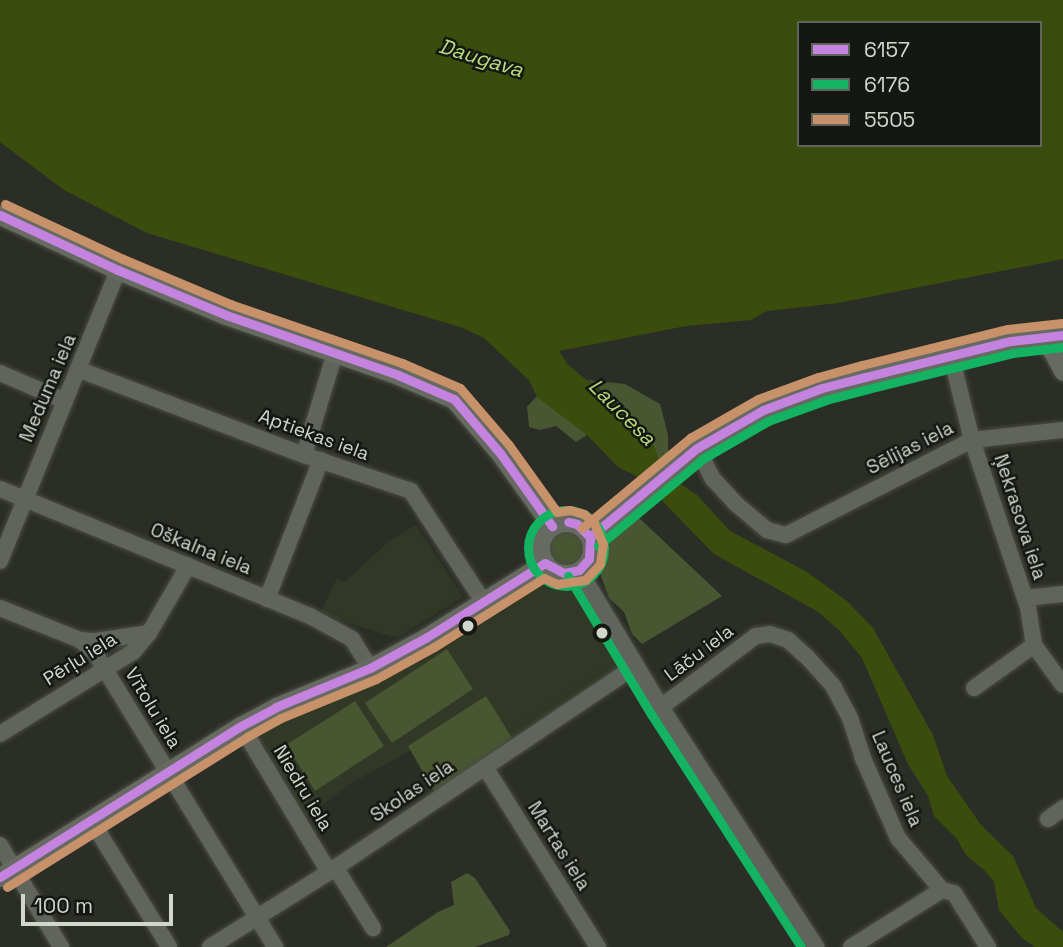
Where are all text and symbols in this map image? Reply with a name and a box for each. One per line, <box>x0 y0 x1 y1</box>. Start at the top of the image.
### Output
legend <box>797 21 1042 147</box>
water label: Daugava <box>436 33 526 83</box>
text: 6157 <box>864 36 910 63</box>
text: 6176 <box>864 71 910 98</box>
text: 5505 <box>864 106 915 133</box>
street label: Meduma iela <box>15 331 81 445</box>
water label: Laucesa <box>583 373 661 451</box>
street label: Aptiekas iela <box>256 404 372 466</box>
street label: Sēlijas iela <box>863 416 957 480</box>
street label: Ņekrasova iela <box>989 451 1051 583</box>
street label: Oškalna iela <box>147 518 255 580</box>
unlabelled marker <box>461 619 475 633</box>
street label: Lāču iela <box>660 620 738 686</box>
unlabelled marker <box>595 626 609 640</box>
street label: Pērļu iela <box>39 628 121 690</box>
street label: Vītolu iela <box>120 663 186 753</box>
street label: Lauces iela <box>867 728 927 830</box>
street label: Niedru iela <box>269 741 337 835</box>
street label: Skolas iela <box>366 755 458 827</box>
street label: Martas iela <box>523 797 595 895</box>
scale bar <box>24 880 177 924</box>
text: 100 m <box>34 892 93 919</box>

